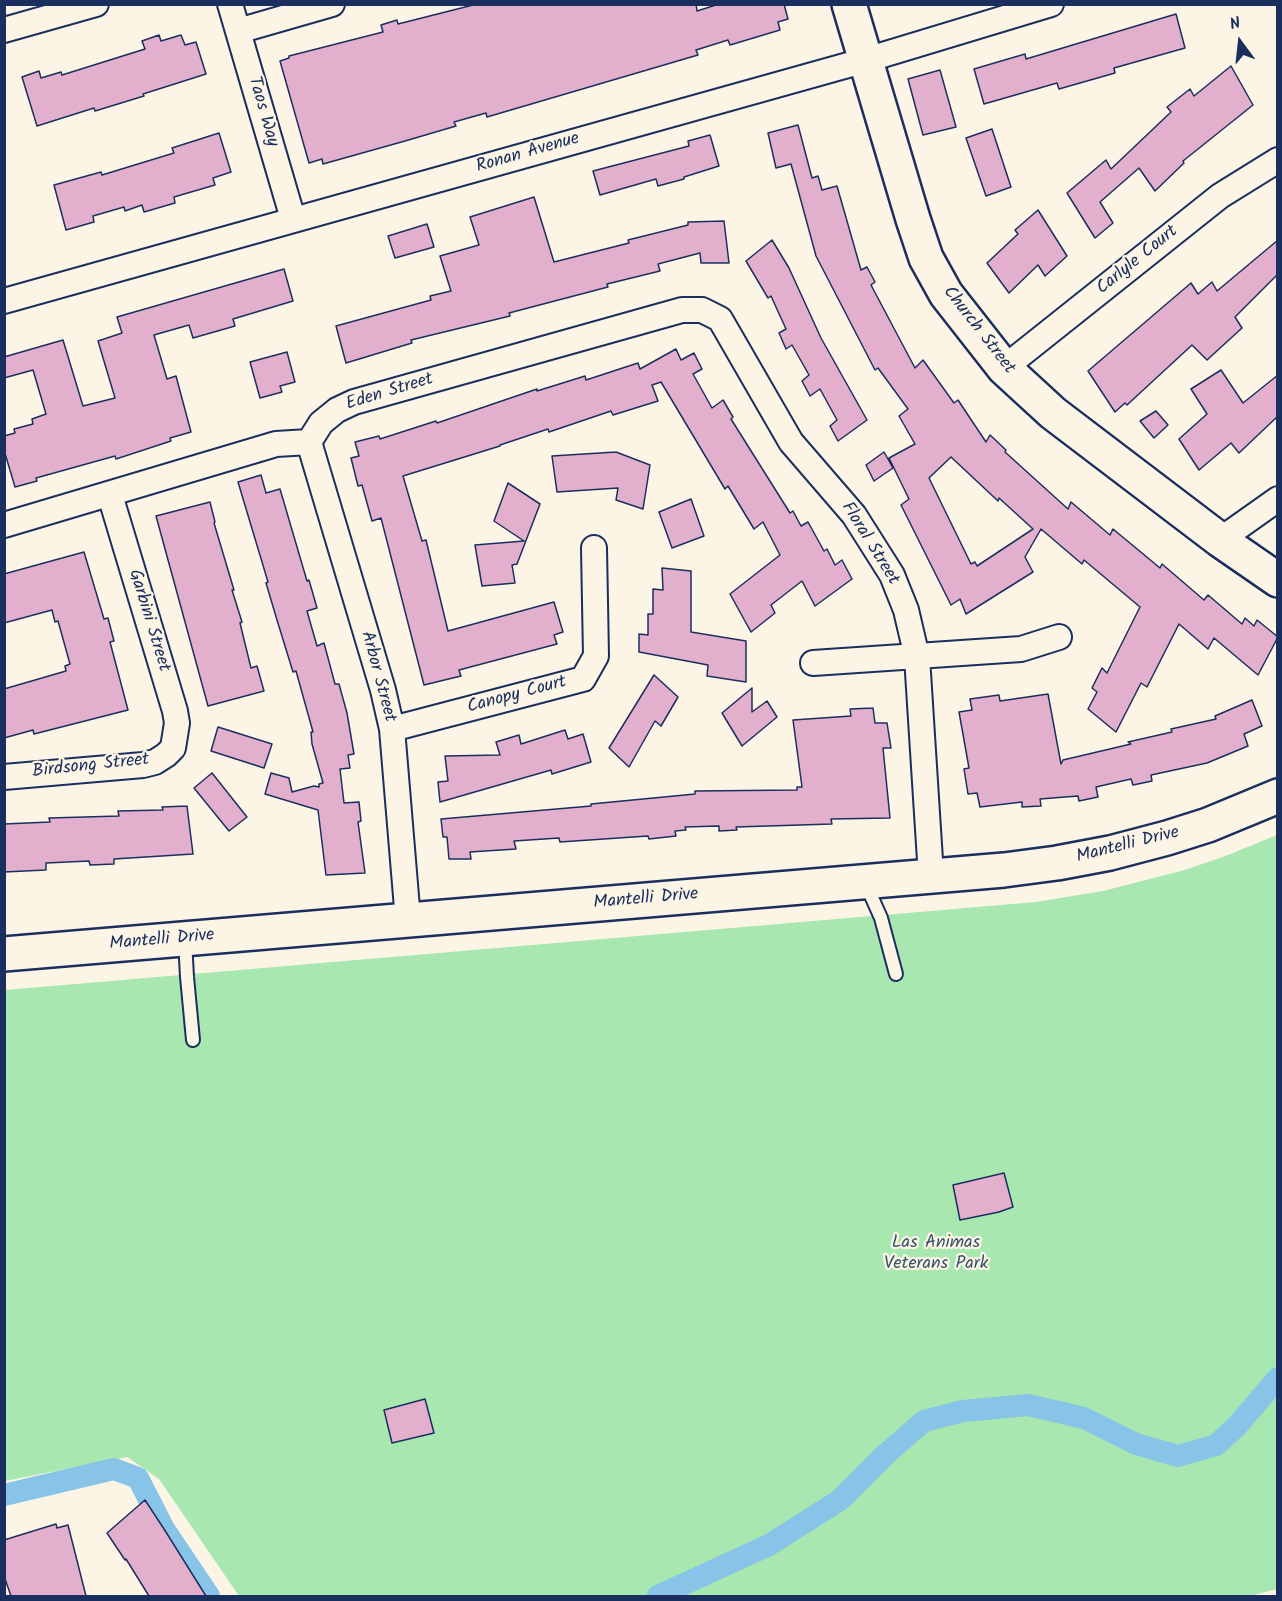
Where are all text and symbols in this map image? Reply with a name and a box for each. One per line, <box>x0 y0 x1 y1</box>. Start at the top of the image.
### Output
text: N <box>1227 11 1243 38</box>
north arrow <box>1210 12 1270 72</box>
street label: Taos Way <box>242 74 282 150</box>
street label: Ronan Avenue <box>474 129 582 179</box>
street label: Carlyle Court <box>1093 222 1183 300</box>
street label: Church Street <box>937 283 1019 379</box>
street label: Eden Street <box>344 370 436 416</box>
street label: Floral Street <box>835 499 903 589</box>
street label: Garbini Street <box>122 567 174 675</box>
street label: Arbor Street <box>354 629 400 725</box>
street label: Canopy Court <box>465 672 569 720</box>
street label: Birdsong Street <box>31 750 151 784</box>
street label: Mantelli Drive <box>1074 823 1182 869</box>
street label: Mantelli Drive <box>593 885 699 915</box>
street label: Mantelli Drive <box>109 926 215 956</box>
park label: Las Animas Veterans Park <box>884 1233 988 1276</box>

